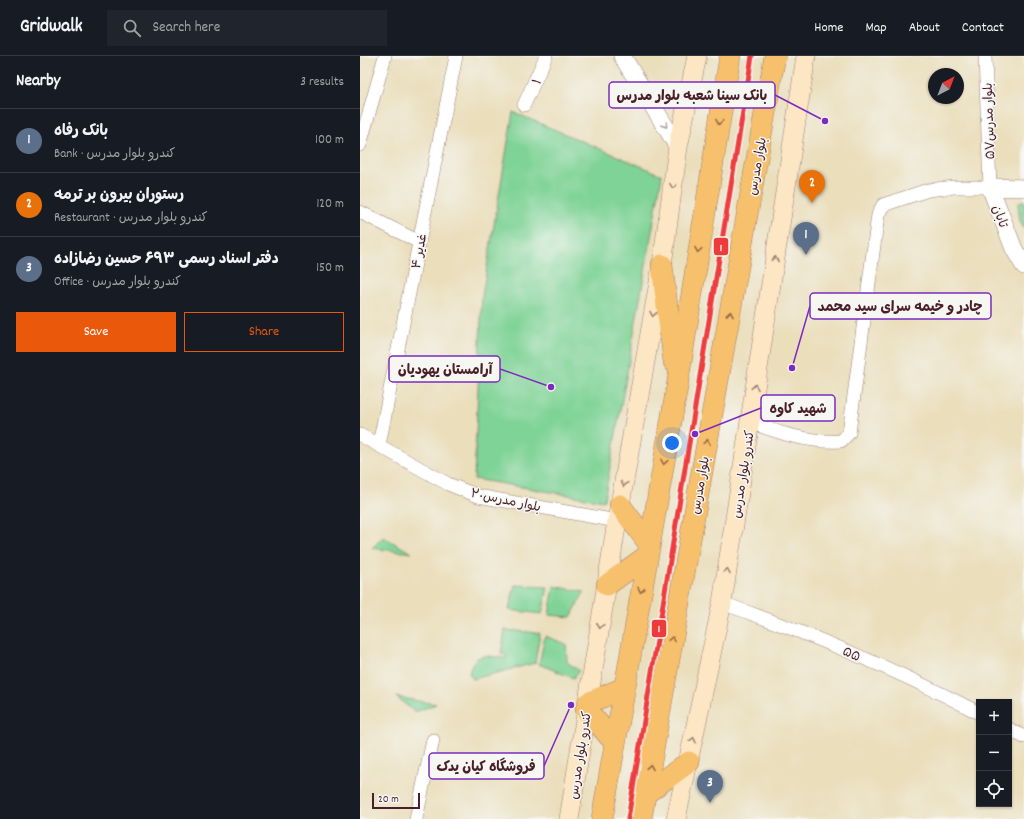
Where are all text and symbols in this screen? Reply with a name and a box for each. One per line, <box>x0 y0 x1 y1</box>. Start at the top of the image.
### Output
search box <box>107 10 387 46</box>
text: Gridwalk <box>20 14 83 41</box>
icon: search <box>121 17 143 39</box>
text: Search here <box>153 17 220 39</box>
text: Home <box>814 18 843 38</box>
text: Map <box>865 18 887 38</box>
text: About <box>909 18 940 38</box>
text: Contact <box>962 18 1004 38</box>
north arrow <box>928 68 964 104</box>
text: Nearby <box>16 70 60 94</box>
text: 3 results <box>300 73 344 92</box>
street label: ۱ <box>529 76 548 88</box>
callout: بانک سینا شعبه بلوار مدرس <box>609 82 775 108</box>
street label: بلوار مدرس۵۷ <box>980 82 1001 160</box>
text: بانک سینا شعبه بلوار مدرس <box>617 87 767 107</box>
one-way arrow <box>715 119 724 125</box>
text: بانک رفاه <box>54 121 108 143</box>
one-way arrow <box>660 121 667 128</box>
text: 1 <box>28 131 30 150</box>
text: 100 m <box>315 131 344 150</box>
street label: بلوار مدرس <box>744 136 773 197</box>
text: Bank · کندرو بلوار مدرس <box>54 145 175 164</box>
pin: 2 <box>799 170 825 203</box>
one-way arrow <box>669 183 678 189</box>
text: رستوران بیرون بر ترمه <box>54 185 184 207</box>
text: 2 <box>26 195 32 214</box>
text: 120 m <box>316 195 344 214</box>
street label: تابان <box>986 203 1012 231</box>
text: Restaurant · کندرو بلوار مدرس <box>54 209 208 228</box>
pin: 1 <box>793 222 819 255</box>
street label: غدیر ۴ <box>408 232 433 271</box>
line badge: 1 <box>713 237 729 256</box>
text: 1 <box>720 241 722 257</box>
one-way arrow <box>694 247 703 254</box>
text: دفتر اسناد رسمی ۶۹۳ حسین رضازاده <box>54 249 279 271</box>
one-way arrow <box>770 256 779 262</box>
text: 3 <box>26 259 32 278</box>
text: 150 m <box>316 259 344 278</box>
text: Office · کندرو بلوار مدرس <box>54 273 181 292</box>
callout: چادر و خیمه سرای سید محمد <box>810 293 991 319</box>
text: چادر و خیمه سرای سید محمد <box>818 298 982 318</box>
one-way arrow <box>649 311 658 317</box>
one-way arrow <box>725 311 733 317</box>
button: Save <box>16 312 176 352</box>
button: Share <box>184 312 344 352</box>
callout: آرامستان یهودیان <box>389 356 500 382</box>
text: آرامستان یهودیان <box>398 361 494 381</box>
one-way arrow <box>750 384 759 390</box>
callout: شهید کاوه <box>761 395 835 421</box>
text: شهید کاوه <box>769 400 827 420</box>
street label: کندرو بلوار مدرس <box>728 429 761 520</box>
your location <box>662 433 682 453</box>
one-way arrow <box>702 439 711 445</box>
street label: بلوار مدرس <box>687 455 716 516</box>
one-way arrow <box>660 459 669 465</box>
one-way arrow <box>620 481 628 487</box>
street label: بلوار مدرس۲۰ <box>468 485 543 518</box>
one-way arrow <box>722 568 731 574</box>
one-way arrow <box>637 586 646 593</box>
line badge: 1 <box>651 619 667 638</box>
text: 1 <box>658 622 660 638</box>
one-way arrow <box>596 623 605 629</box>
one-way arrow <box>668 636 676 642</box>
street label: ۵۵ <box>839 643 863 668</box>
map controls <box>976 699 1012 807</box>
button: + <box>976 699 1012 735</box>
street label: کندرو بلوار مدرس <box>565 710 598 801</box>
button: − <box>976 735 1012 771</box>
one-way arrow <box>689 737 697 743</box>
callout: فروشگاه کیان یدک <box>429 753 544 779</box>
text: فروشگاه کیان یدک <box>436 757 536 778</box>
one-way arrow <box>645 764 653 770</box>
pin: 3 <box>697 770 723 803</box>
button: locate <box>976 771 1012 807</box>
scale bar <box>372 791 420 810</box>
text: 20 m <box>378 792 399 808</box>

